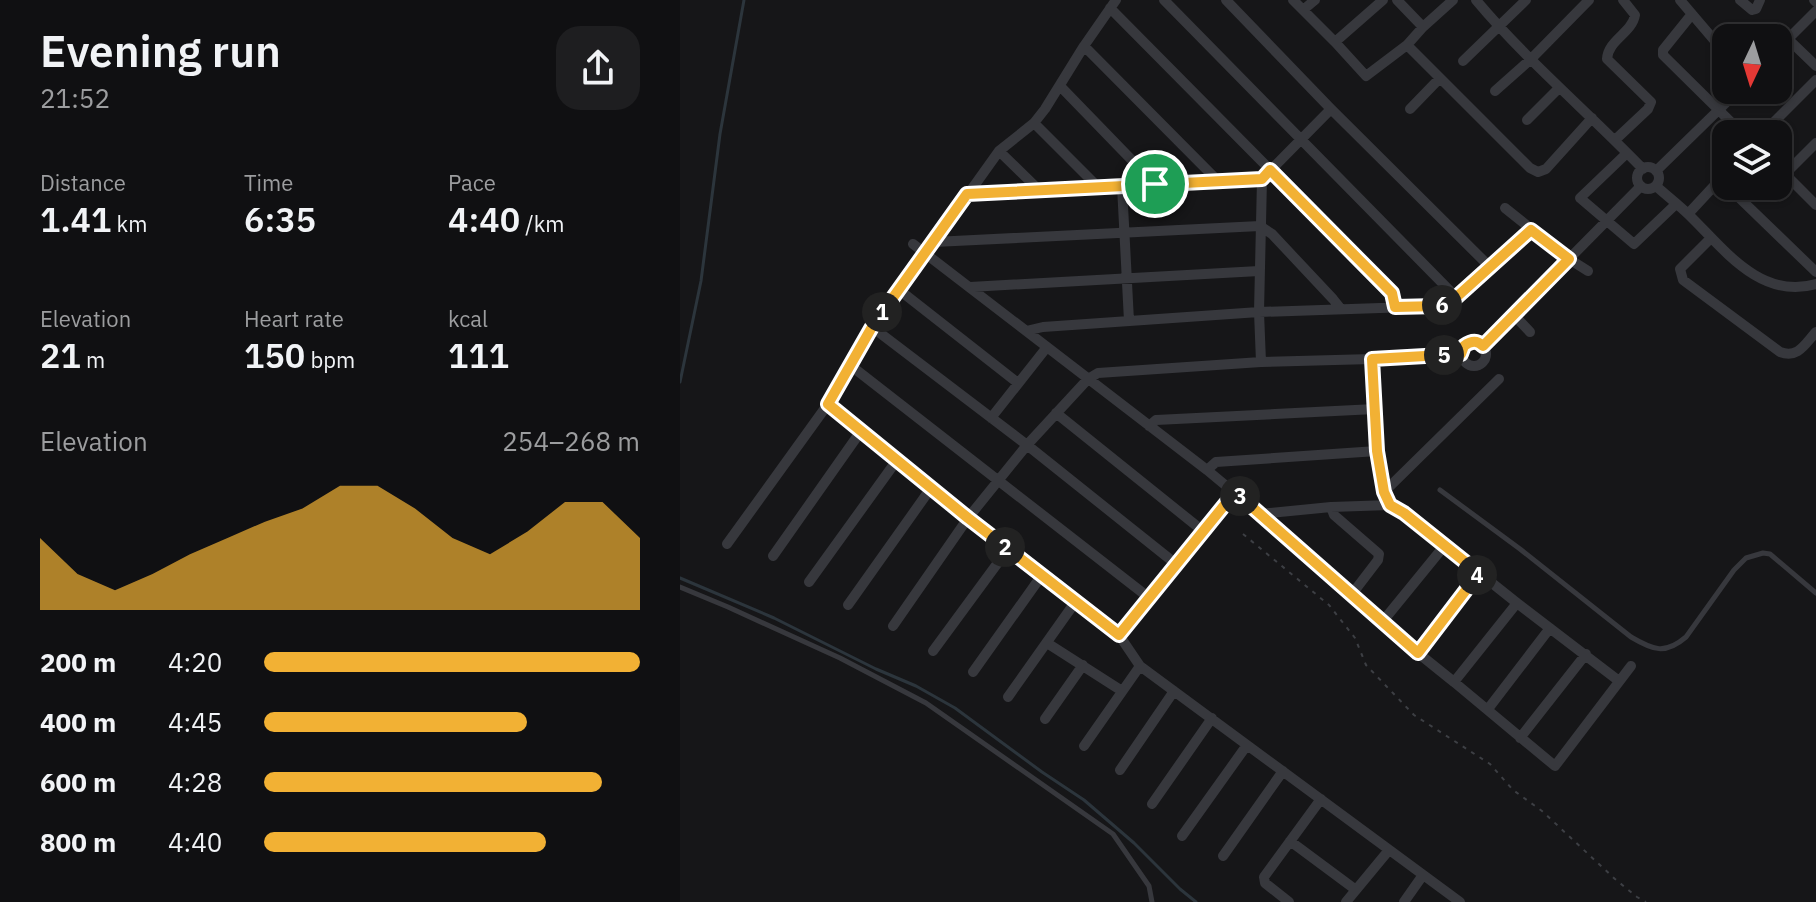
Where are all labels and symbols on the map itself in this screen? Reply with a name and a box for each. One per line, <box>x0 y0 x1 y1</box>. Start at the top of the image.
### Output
north arrow <box>1712 24 1792 104</box>
pin <box>1121 150 1189 218</box>
pin: 6 <box>1422 285 1462 325</box>
pin: 1 <box>862 292 902 332</box>
pin: 5 <box>1424 335 1464 375</box>
pin: 3 <box>1220 476 1260 516</box>
pin: 2 <box>985 527 1025 567</box>
pin: 4 <box>1457 555 1497 595</box>

